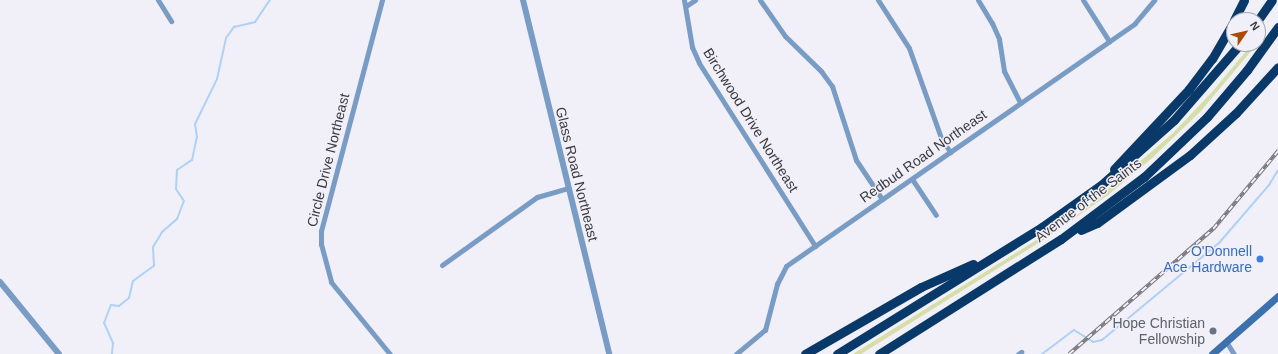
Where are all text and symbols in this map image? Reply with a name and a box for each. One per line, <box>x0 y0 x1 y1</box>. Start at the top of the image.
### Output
north arrow <box>1226 12 1266 52</box>
text: N <box>1248 19 1262 32</box>
street label: Birchwood Drive Northeast <box>700 45 802 195</box>
street label: Circle Drive Northeast <box>303 92 353 228</box>
street label: Glass Road Northeast <box>552 105 602 243</box>
street label: Redbud Road Northeast <box>856 106 990 206</box>
street label: Avenue of the Saints <box>1031 154 1145 246</box>
place label: O'Donnell Ace Hardware <box>1163 243 1252 276</box>
marker: O'Donnell Ace Hardware <box>1255 254 1265 264</box>
place label: Hope Christian Fellowship <box>1112 315 1205 348</box>
marker: Hope Christian Fellowship <box>1208 326 1218 336</box>

